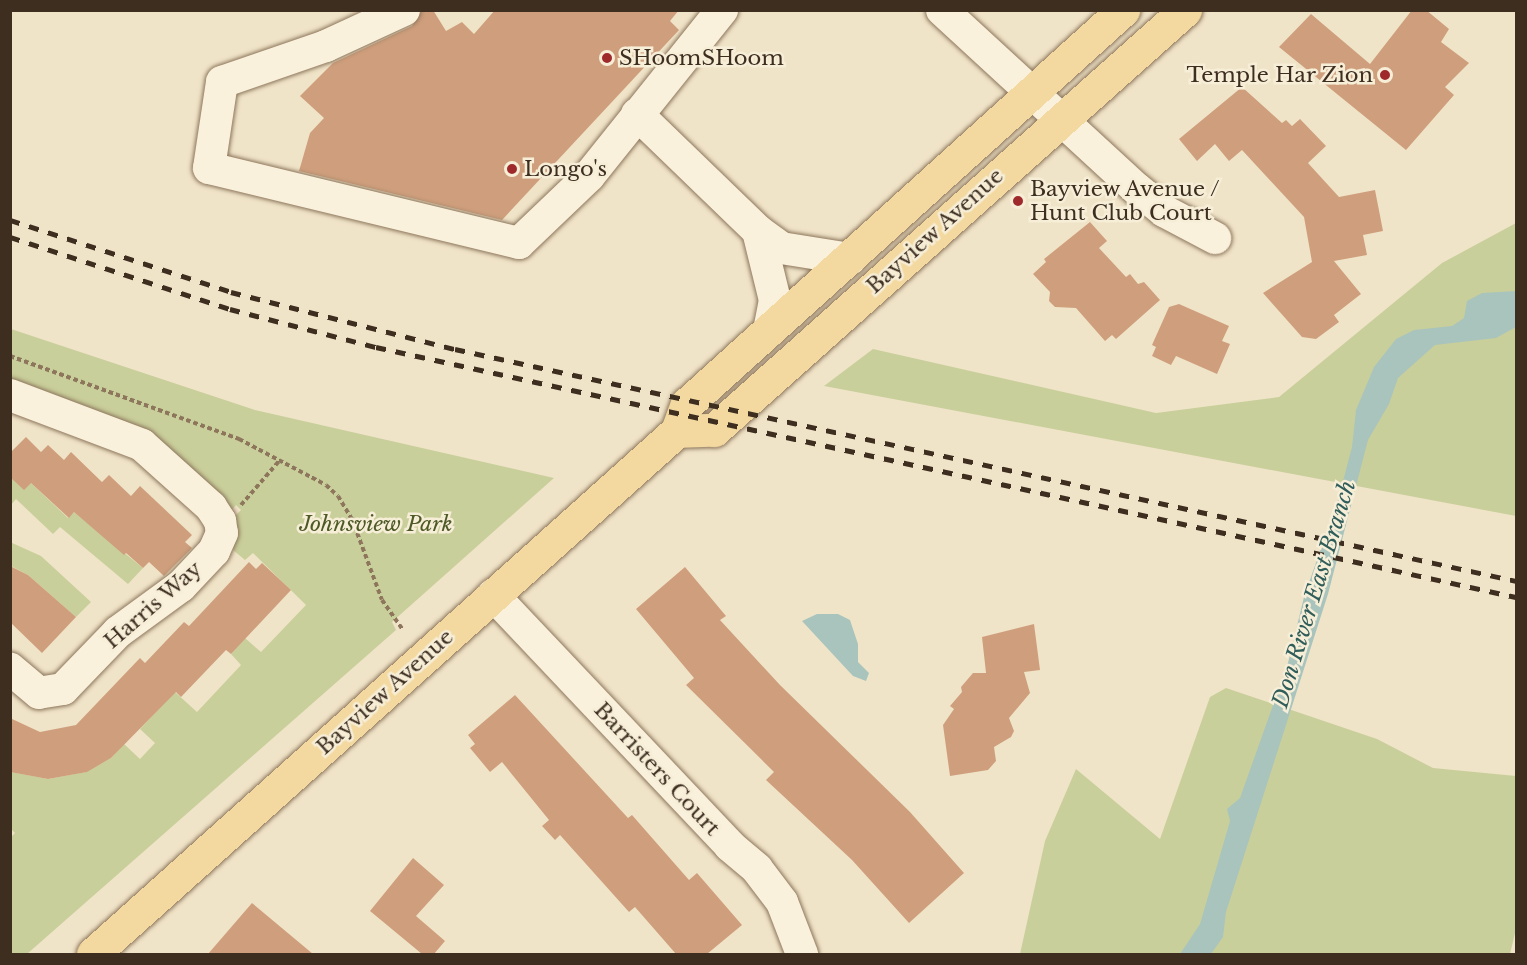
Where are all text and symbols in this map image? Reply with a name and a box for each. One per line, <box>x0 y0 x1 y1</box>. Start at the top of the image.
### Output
place label: SHoomSHoom <box>619 45 784 71</box>
marker: SHoomSHoom <box>600 51 614 65</box>
place label: Temple Har Zion <box>1186 62 1373 88</box>
marker: Temple Har Zion <box>1378 68 1392 82</box>
place label: Longo's <box>524 156 607 182</box>
marker: Longo's <box>505 162 519 176</box>
street label: Bayview Avenue <box>861 163 1009 299</box>
place label: Bayview Avenue / Hunt Club Court <box>1030 176 1222 226</box>
marker: Bayview Avenue / Hunt Club Court <box>1011 194 1025 208</box>
water label: Don River East Branch <box>1267 476 1361 712</box>
park label: Johnsview Park <box>299 511 453 537</box>
street label: Harris Way <box>99 556 207 654</box>
street label: Bayview Avenue <box>311 624 459 760</box>
street label: Barristers Court <box>589 697 725 841</box>

